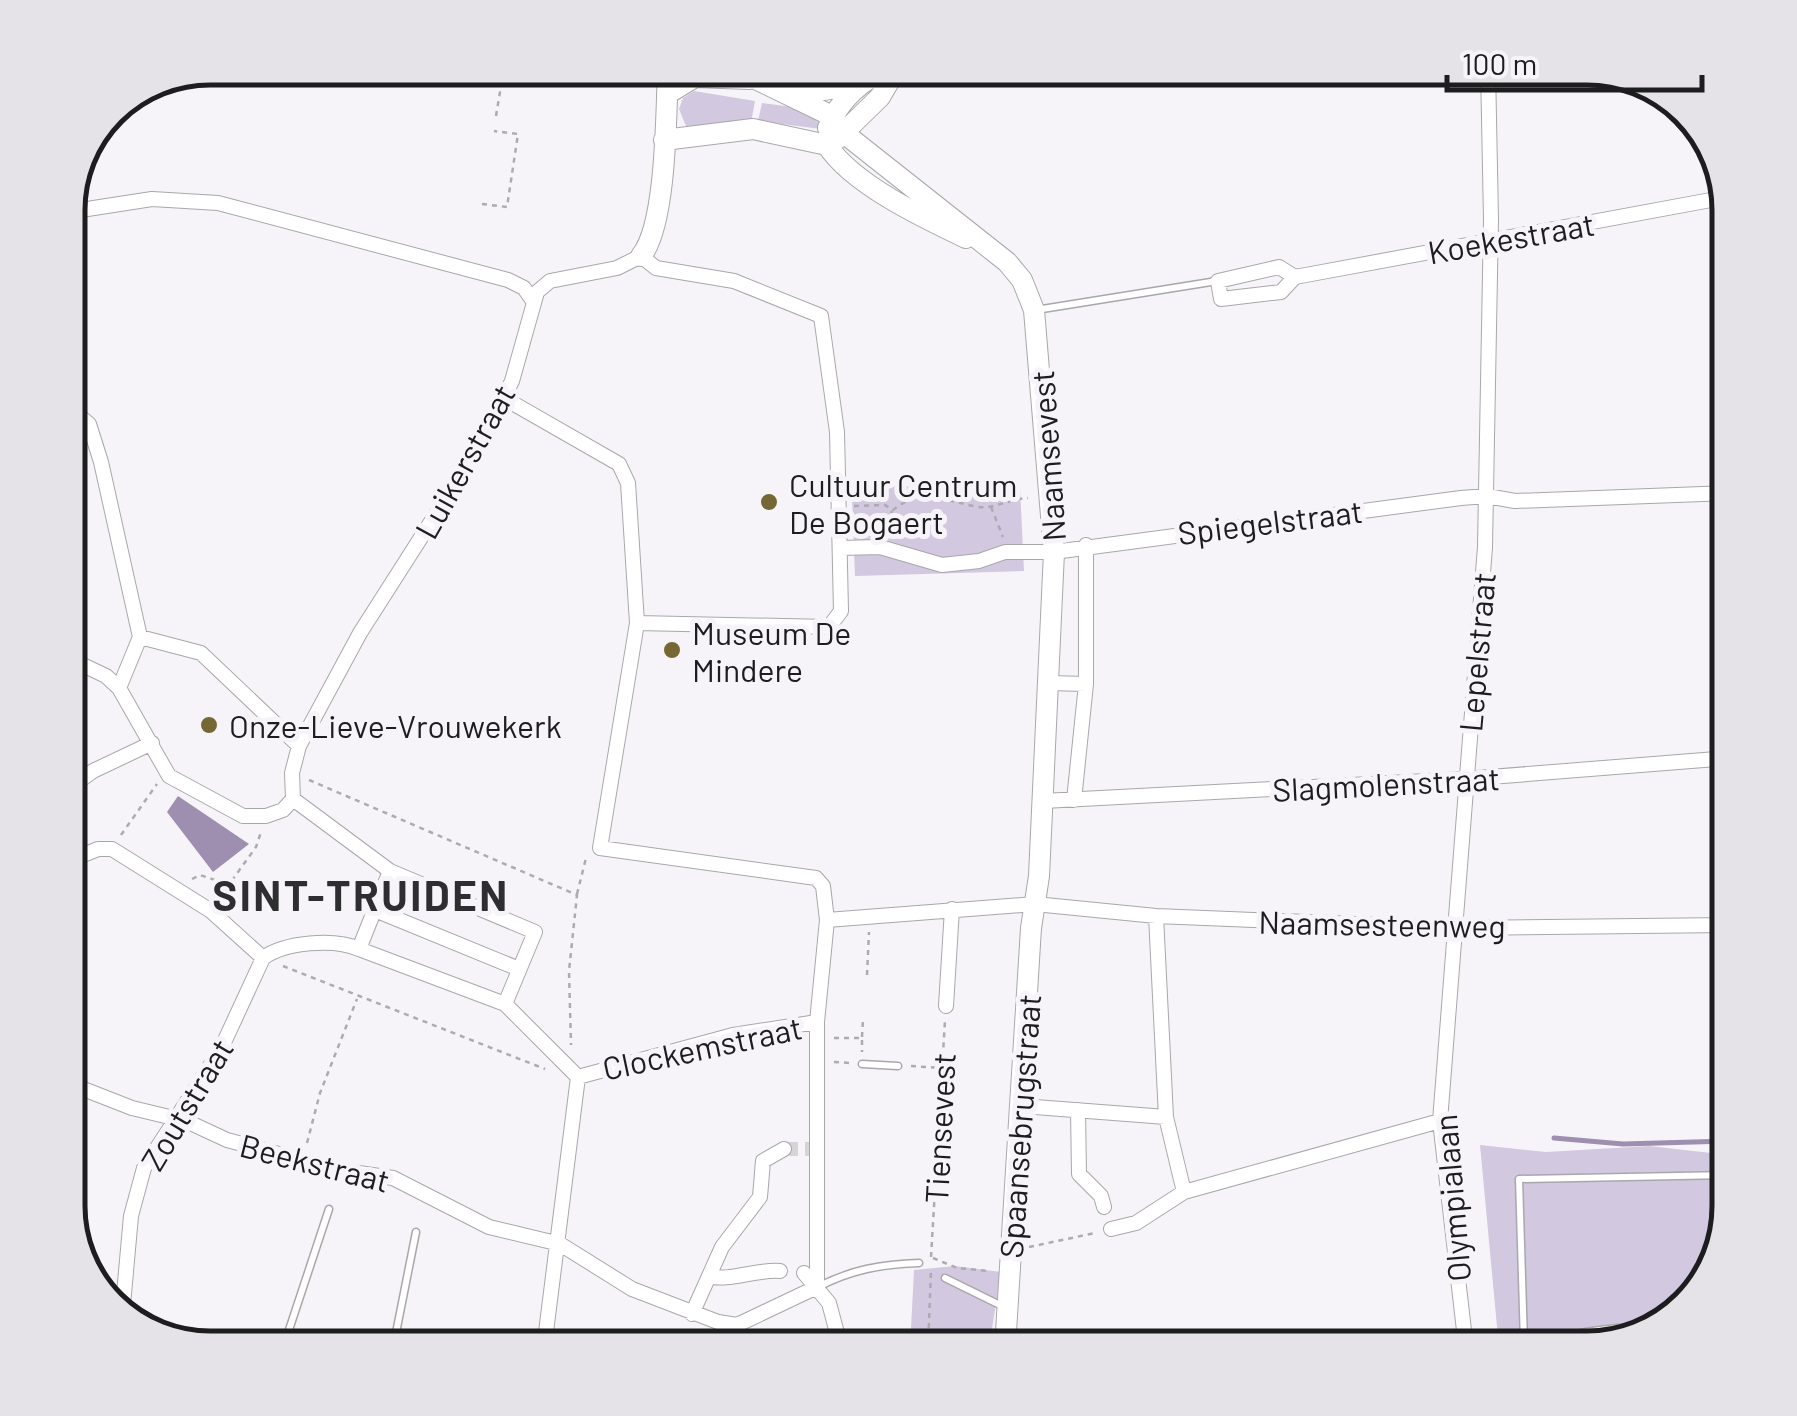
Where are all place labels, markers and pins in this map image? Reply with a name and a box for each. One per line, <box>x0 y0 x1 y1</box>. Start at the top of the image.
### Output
place label: Cultuur Centrum De Bogaert <box>789 465 1018 540</box>
marker: Cultuur Centrum De Bogaert <box>758 491 780 513</box>
place label: Museum De Mindere <box>692 613 851 688</box>
marker: Museum De Mindere <box>661 639 683 661</box>
place label: Onze-Lieve-Vrouwekerk <box>229 706 562 744</box>
marker: Onze-Lieve-Vrouwekerk <box>198 714 220 736</box>

